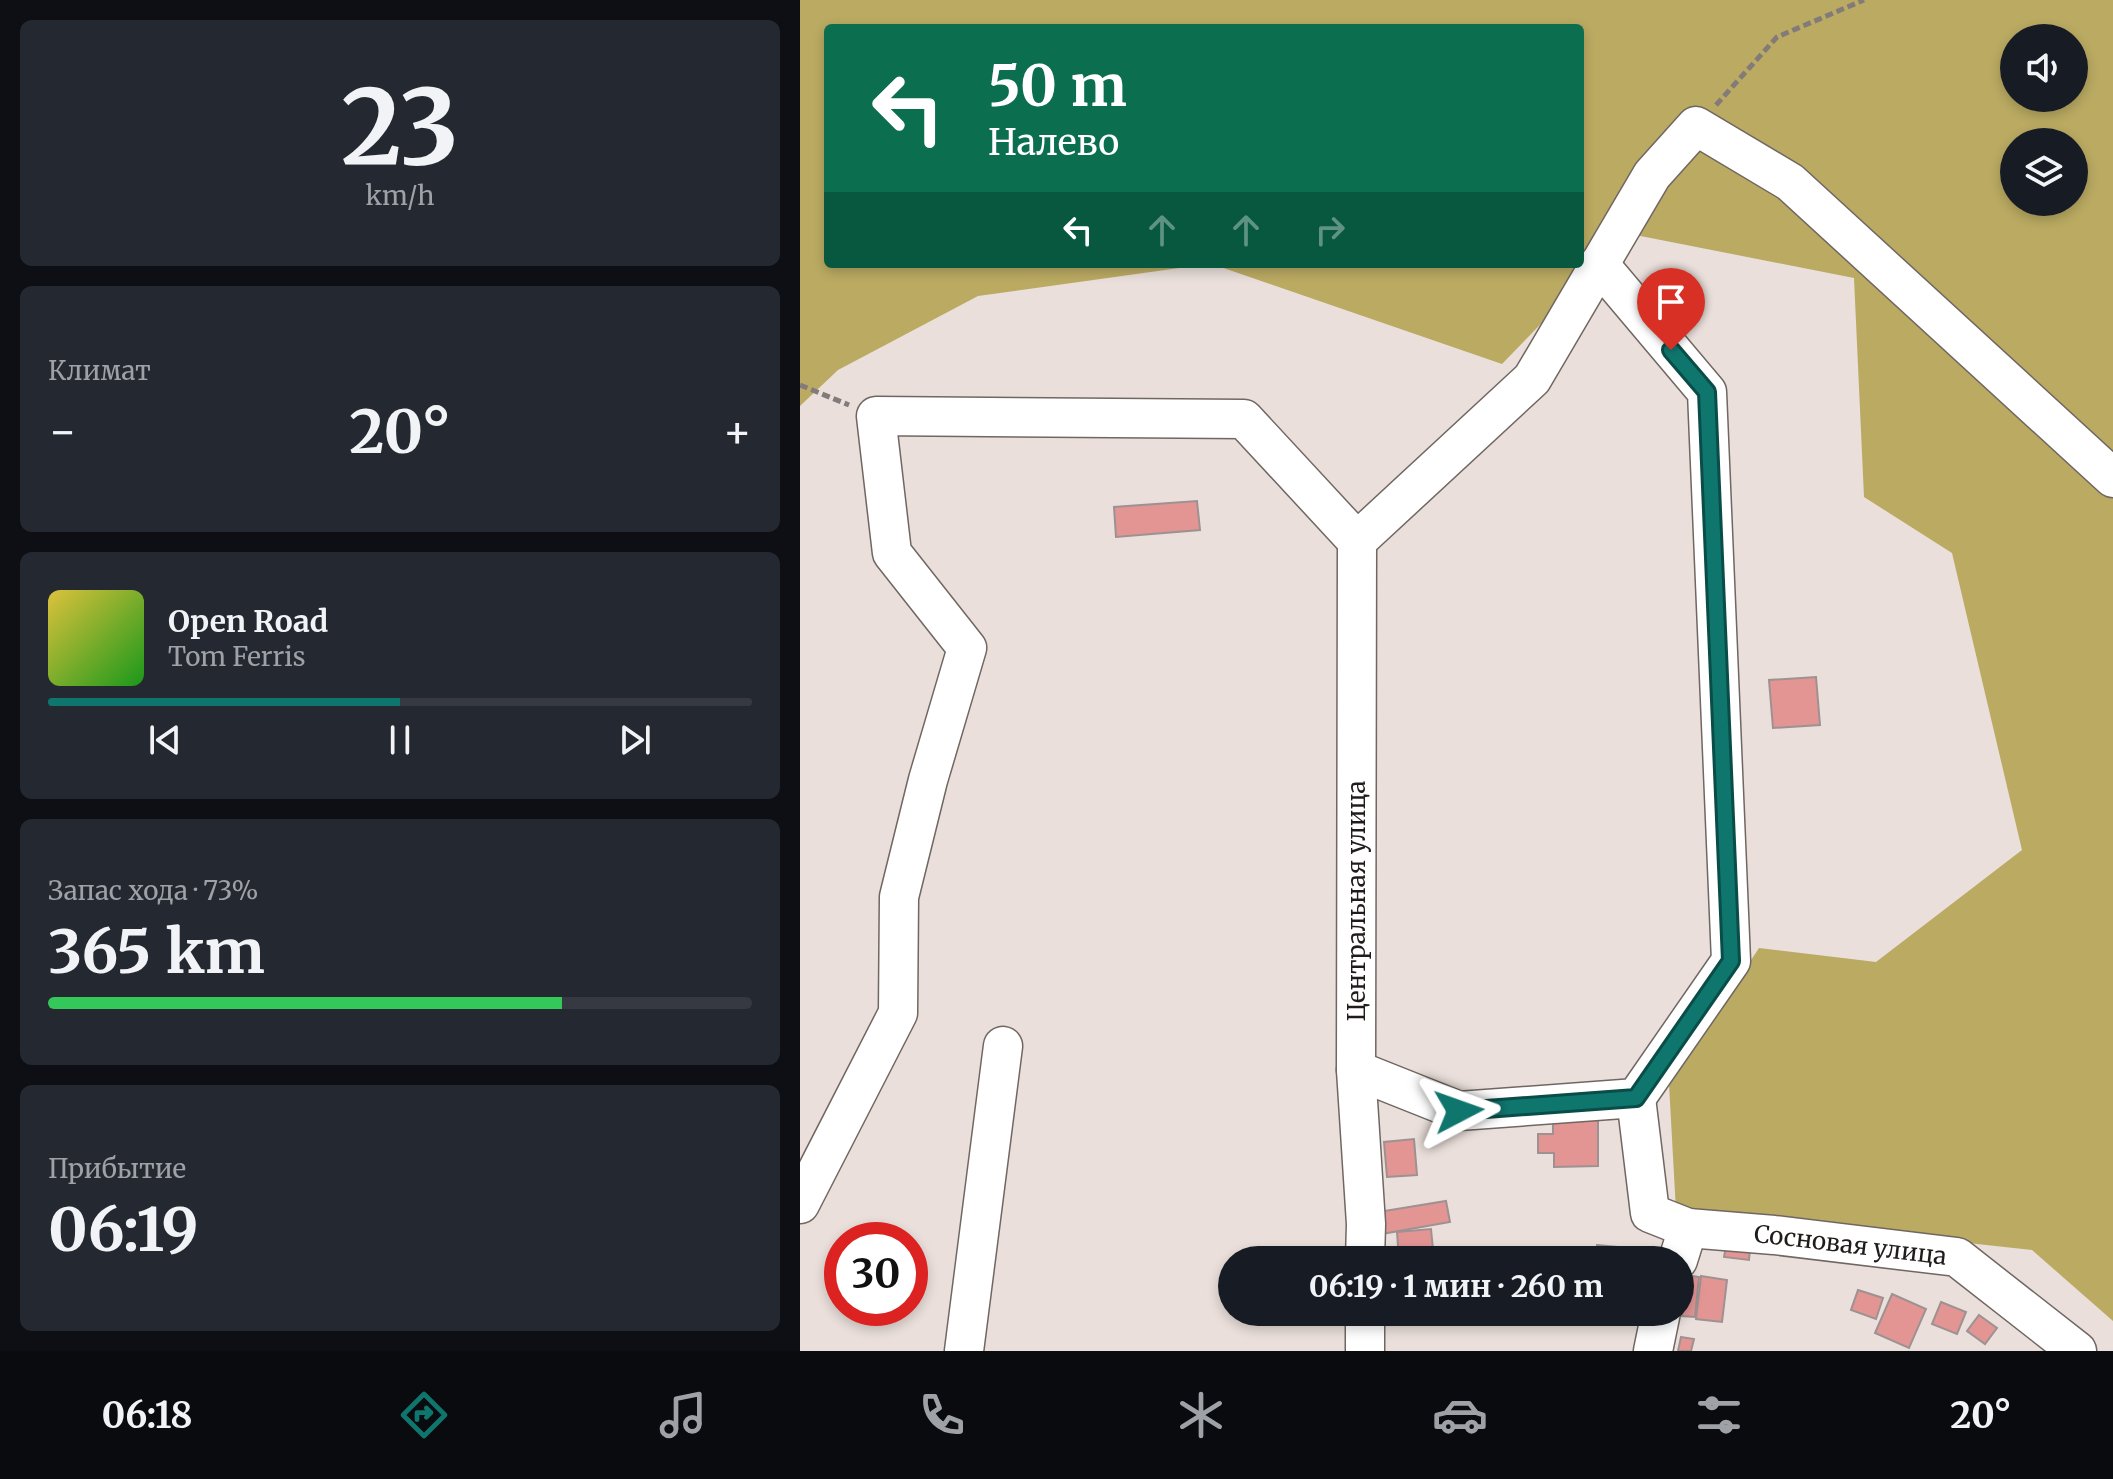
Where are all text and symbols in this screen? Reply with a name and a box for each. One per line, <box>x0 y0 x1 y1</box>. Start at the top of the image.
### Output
map controls <box>2000 24 2088 216</box>
button: sound <box>2000 24 2088 112</box>
text: 50 m <box>988 51 1127 121</box>
icon: left <box>856 56 960 160</box>
text: 23 <box>341 62 459 192</box>
text: Налево <box>988 120 1119 165</box>
button: layers <box>2000 128 2088 216</box>
text: km/h <box>366 179 434 212</box>
icon: left <box>1056 208 1100 252</box>
icon: ahead <box>1140 208 1184 252</box>
icon: ahead <box>1224 208 1268 252</box>
icon: right <box>1308 208 1352 252</box>
pin <box>1637 268 1705 350</box>
icon: arrive <box>1649 280 1693 324</box>
text: Климат <box>48 354 151 387</box>
text: 20° <box>349 394 451 469</box>
text: − <box>48 404 77 459</box>
text: + <box>723 404 752 459</box>
text: Open Road <box>168 602 328 640</box>
text: Tom Ferris <box>168 640 306 673</box>
icon: previous <box>143 718 187 762</box>
icon: pause <box>378 718 422 762</box>
icon: next <box>613 718 657 762</box>
street label: Центральная улица <box>1341 780 1372 1021</box>
text: Запас хода · 73% <box>48 874 258 907</box>
text: 365 km <box>48 914 265 989</box>
position arrow <box>1417 1069 1501 1153</box>
text: Прибытие <box>48 1152 186 1185</box>
text: 06:19 <box>48 1192 199 1267</box>
street label: Сосновая улица <box>1753 1218 1949 1271</box>
speed limit sign: 30 <box>824 1222 928 1326</box>
text: 06:19 · 1 мин · 260 m <box>1309 1267 1603 1305</box>
icon: directions <box>396 1387 452 1443</box>
icon: music <box>655 1387 711 1443</box>
icon: phone <box>914 1387 970 1443</box>
icon: climate <box>1173 1387 1229 1443</box>
icon: car <box>1432 1387 1488 1443</box>
icon: filters <box>1691 1387 1747 1443</box>
text: 06:18 <box>102 1393 193 1438</box>
text: 20° <box>1950 1393 2011 1438</box>

